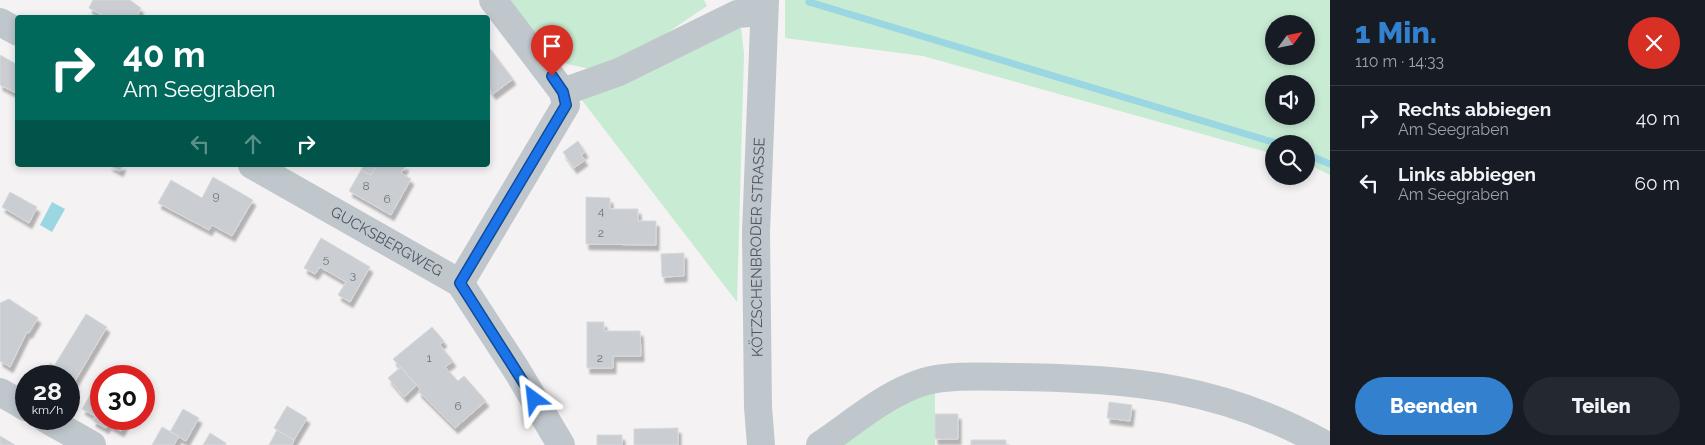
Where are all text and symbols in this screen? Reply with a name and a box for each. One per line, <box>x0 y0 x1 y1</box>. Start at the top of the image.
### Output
north arrow <box>1265 15 1315 65</box>
map controls <box>1265 15 1315 185</box>
text: 1 Min. <box>1355 15 1437 50</box>
button: close <box>1628 17 1680 69</box>
pin <box>531 25 573 76</box>
icon: arrive <box>538 32 566 60</box>
text: 40 m <box>123 34 205 75</box>
icon: right <box>40 35 105 100</box>
text: 110 m · 14:33 <box>1355 52 1444 71</box>
button: sound <box>1265 75 1315 125</box>
text: Am Seegraben <box>123 76 275 102</box>
text: Rechts abbiegen <box>1398 98 1551 120</box>
icon: right <box>1355 104 1383 132</box>
text: 40 m <box>1636 107 1680 129</box>
text: Am Seegraben <box>1398 120 1509 139</box>
icon: left <box>186 130 214 158</box>
icon: ahead <box>239 130 267 158</box>
icon: right <box>292 130 320 158</box>
button: search <box>1265 135 1315 185</box>
street label: KÖTZSCHENBRODER STRASSE <box>747 137 769 357</box>
text: Links abbiegen <box>1398 163 1536 185</box>
icon: left <box>1355 169 1383 197</box>
text: 60 m <box>1635 172 1680 194</box>
house number: 8 <box>362 179 370 193</box>
text: Am Seegraben <box>1398 185 1509 204</box>
house number: 9 <box>212 189 220 203</box>
house number: 6 <box>383 192 391 206</box>
street label: GUCKSBERGWEG <box>328 203 446 280</box>
house number: 4 <box>598 204 605 218</box>
house number: 2 <box>598 226 604 240</box>
house number: 5 <box>323 252 330 266</box>
house number: 3 <box>350 268 356 282</box>
house number: 1 <box>426 351 432 365</box>
house number: 2 <box>597 351 603 365</box>
speed limit sign: 30 <box>90 365 155 430</box>
position arrow <box>507 372 559 424</box>
text: 28 <box>33 376 62 406</box>
button: Beenden <box>1355 377 1513 435</box>
button: Teilen <box>1523 377 1680 435</box>
house number: 6 <box>454 399 462 413</box>
text: km/h <box>32 403 63 417</box>

